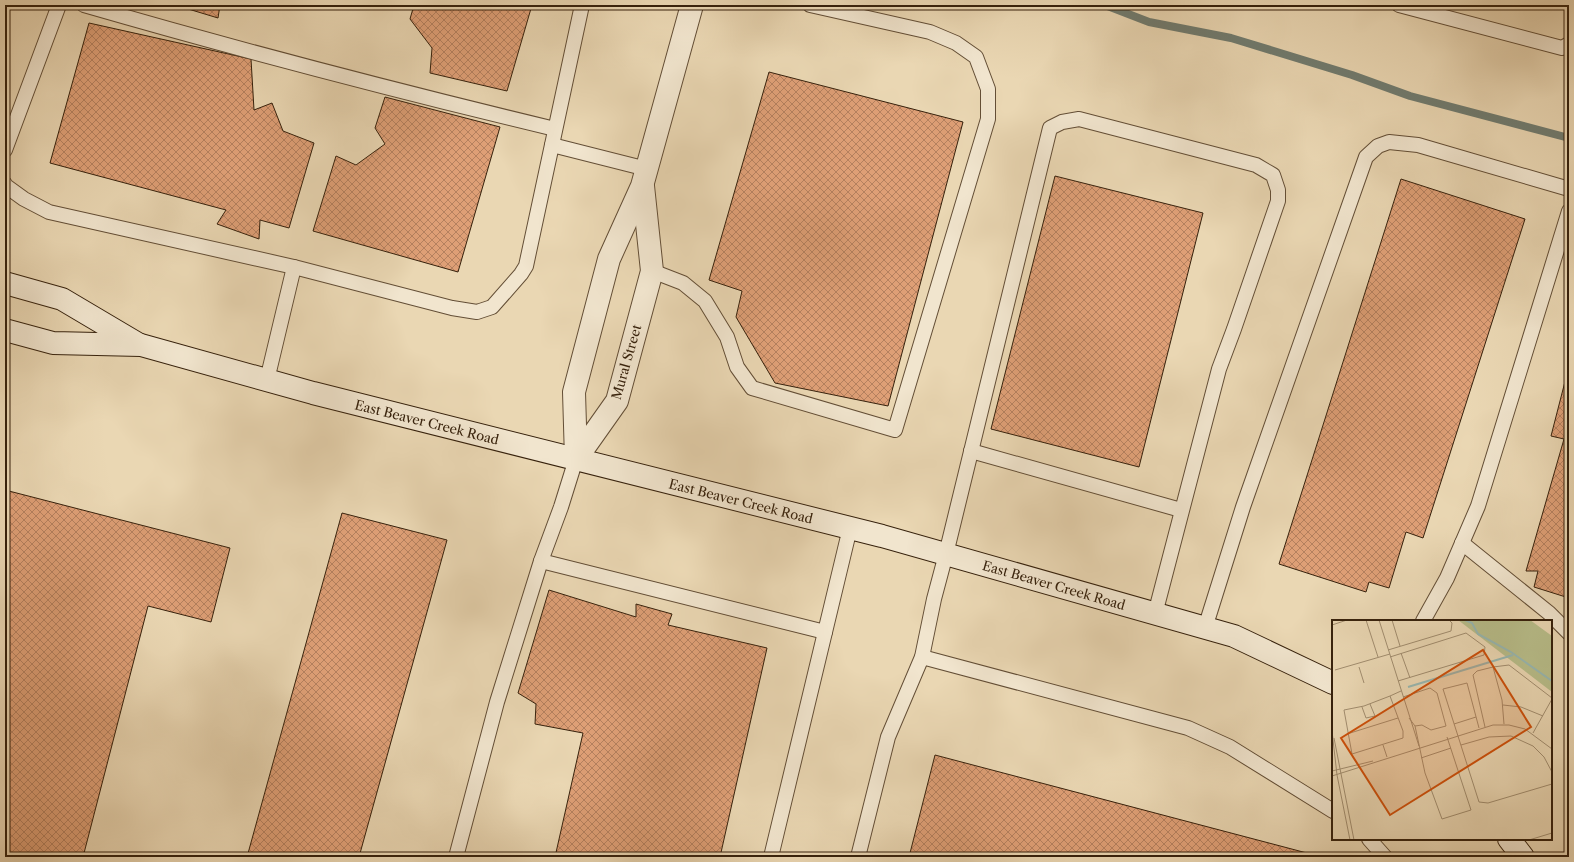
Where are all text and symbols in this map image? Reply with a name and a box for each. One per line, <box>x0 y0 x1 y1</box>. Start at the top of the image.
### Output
street label: Mural Street <box>608 322 644 401</box>
street label: East Beaver Creek Road <box>353 396 501 448</box>
street label: East Beaver Creek Road <box>667 475 815 527</box>
street label: East Beaver Creek Road <box>981 557 1127 613</box>
inset map <box>1332 620 1552 840</box>

